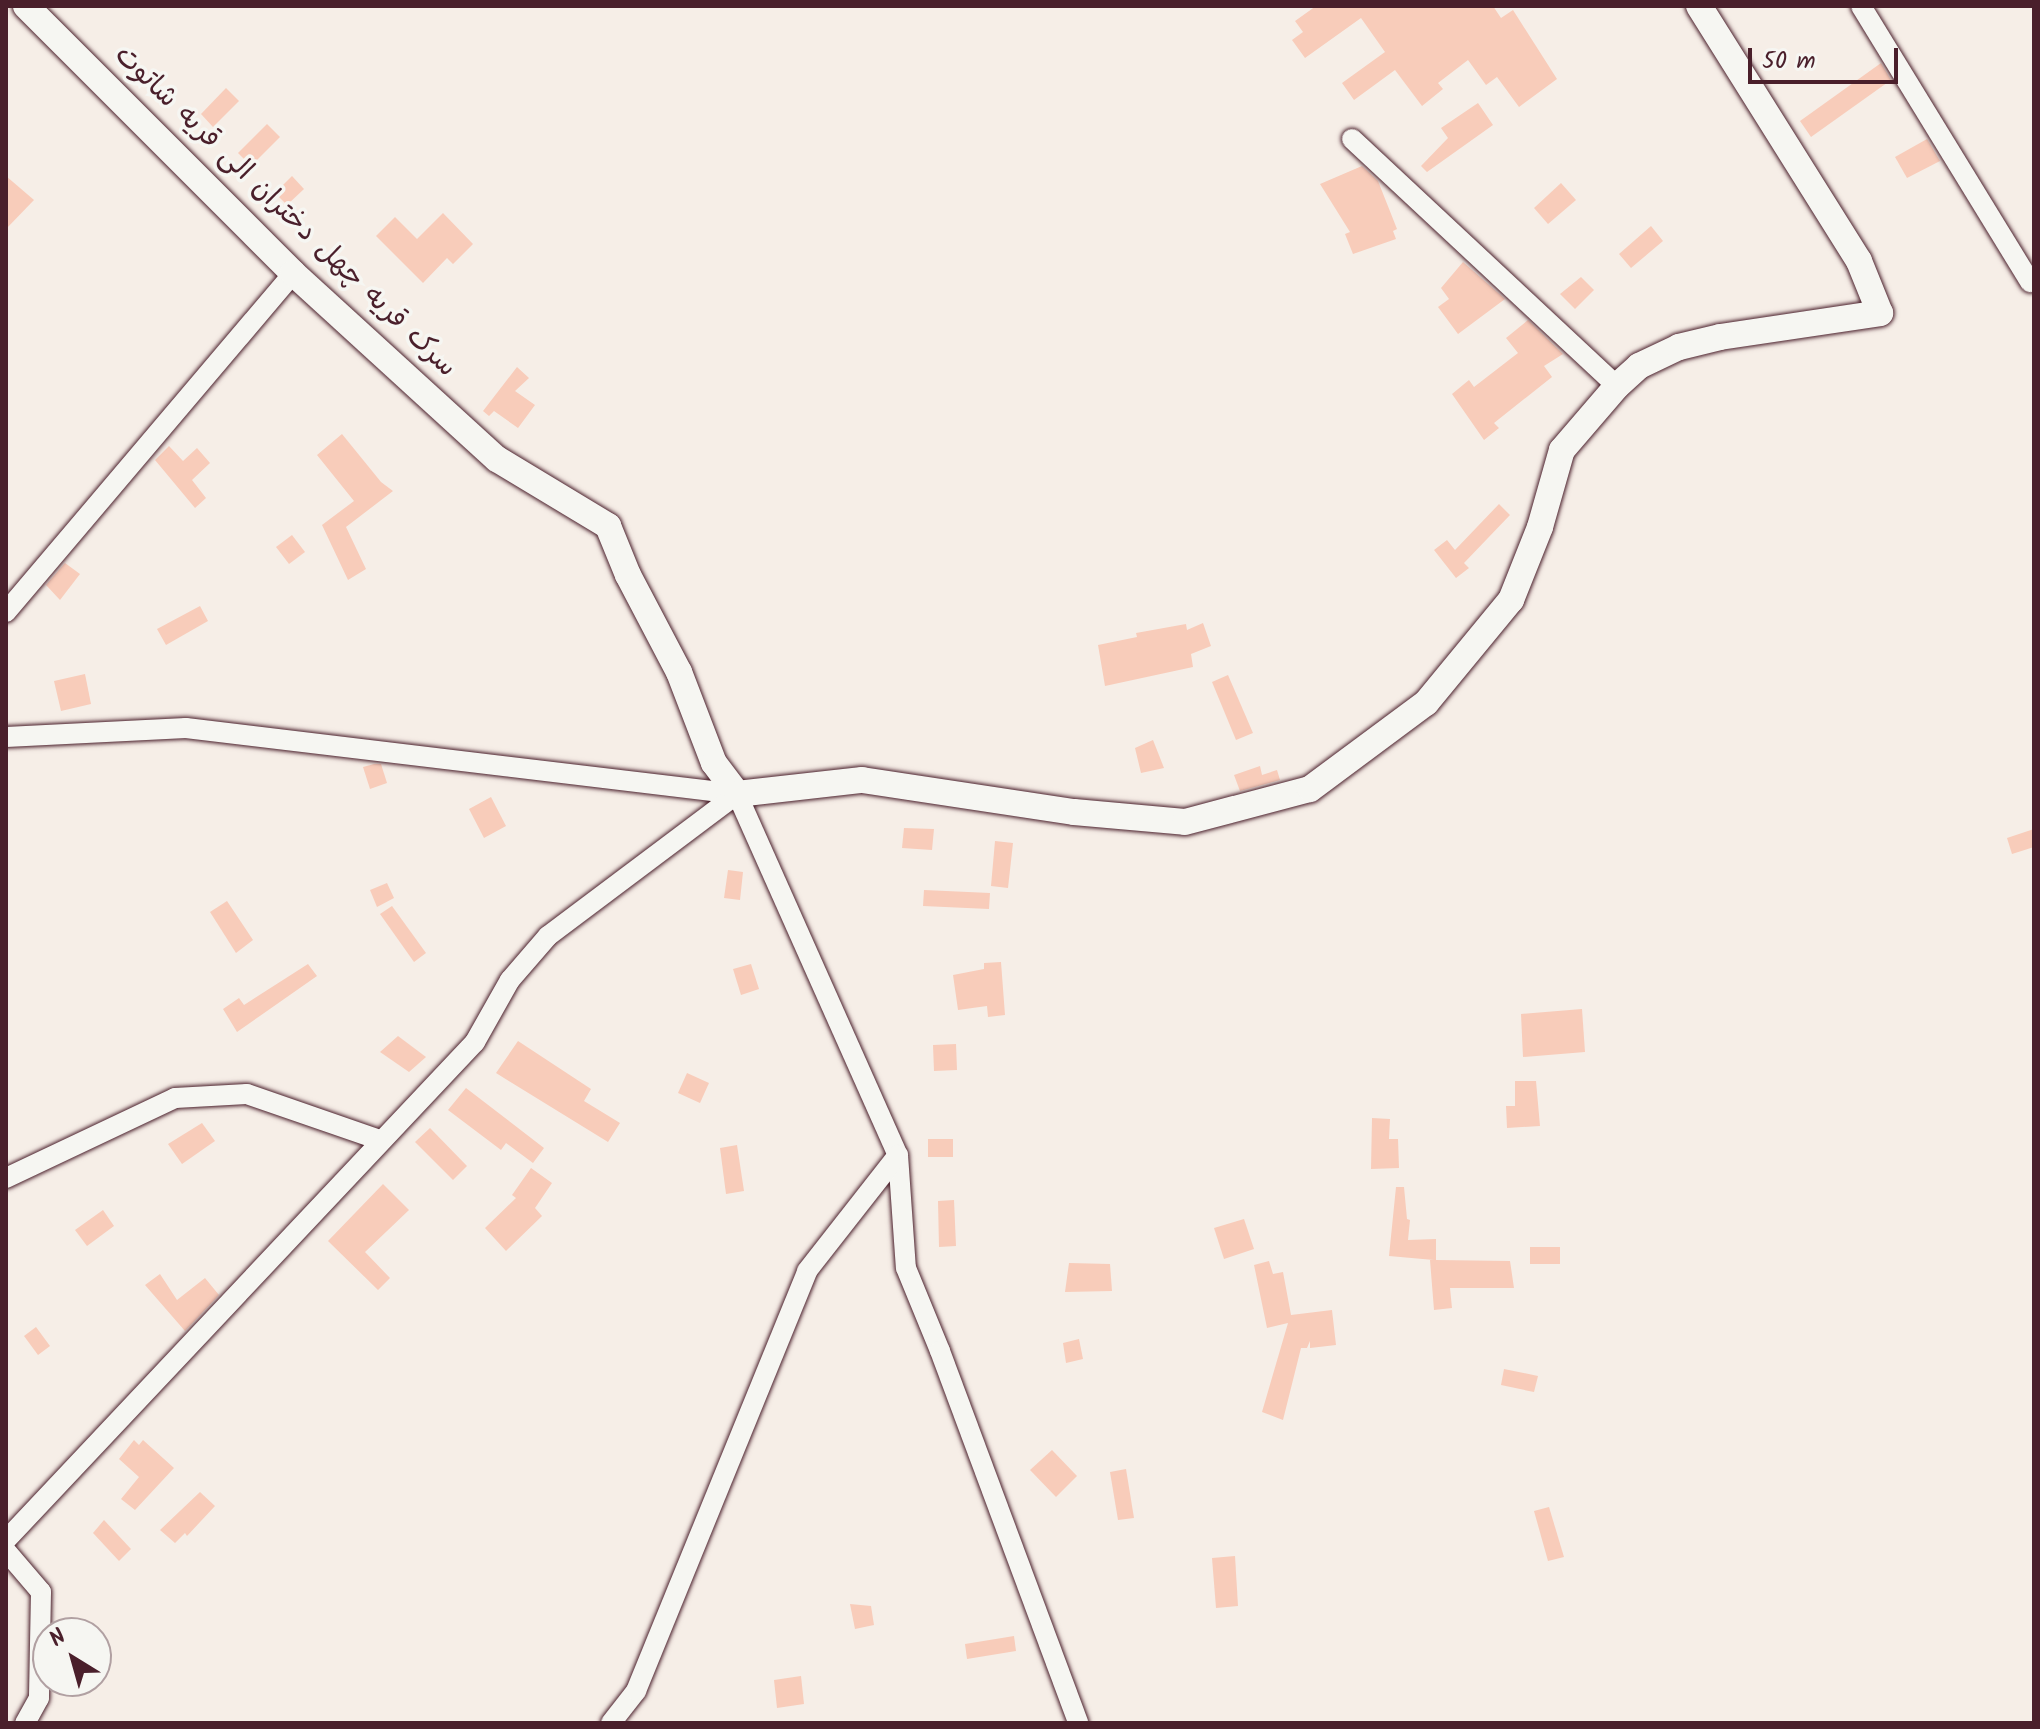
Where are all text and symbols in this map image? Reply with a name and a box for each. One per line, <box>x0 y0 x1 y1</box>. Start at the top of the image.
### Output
scale bar <box>1752 32 1902 82</box>
street label: سرک قریه چهل دختران الی قریه شاتوت <box>107 39 463 385</box>
text: 50 m <box>1762 42 1816 81</box>
north arrow <box>32 1617 112 1697</box>
text: N <box>42 1621 75 1657</box>

